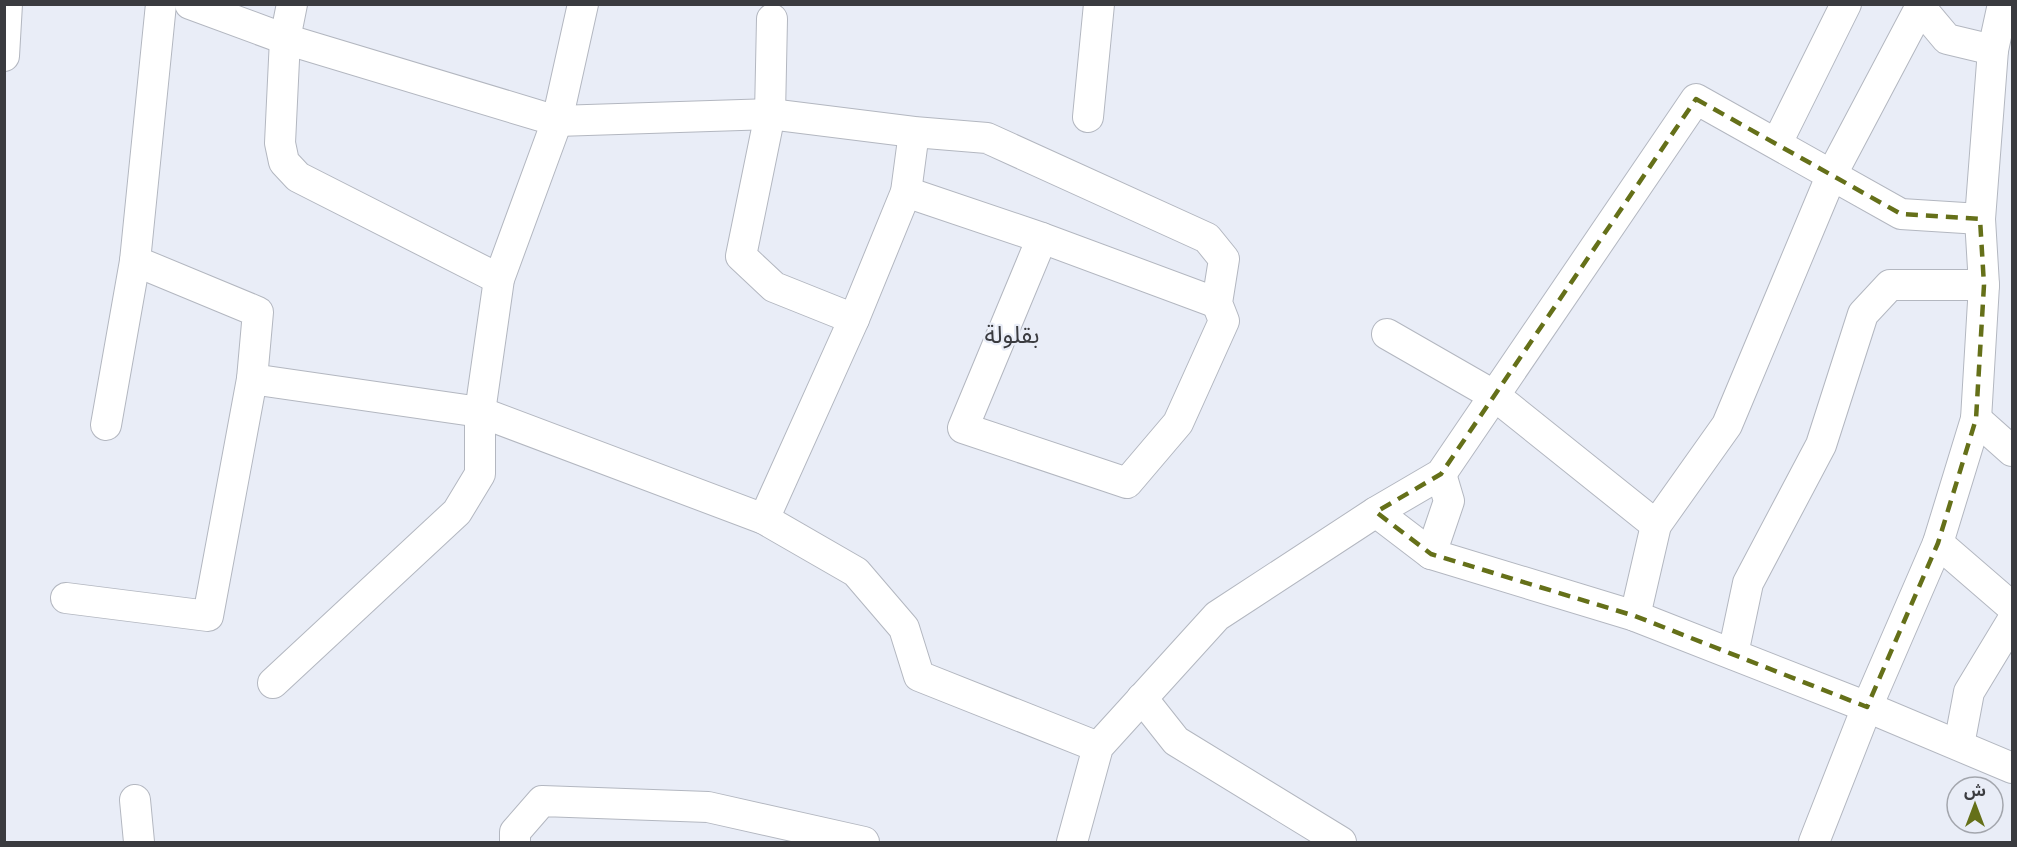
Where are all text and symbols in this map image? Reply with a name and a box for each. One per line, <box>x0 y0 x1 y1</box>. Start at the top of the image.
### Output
district label: بقلولة <box>985 321 1039 349</box>
north arrow <box>1945 775 2005 835</box>
text: ش <box>1964 781 1986 800</box>

